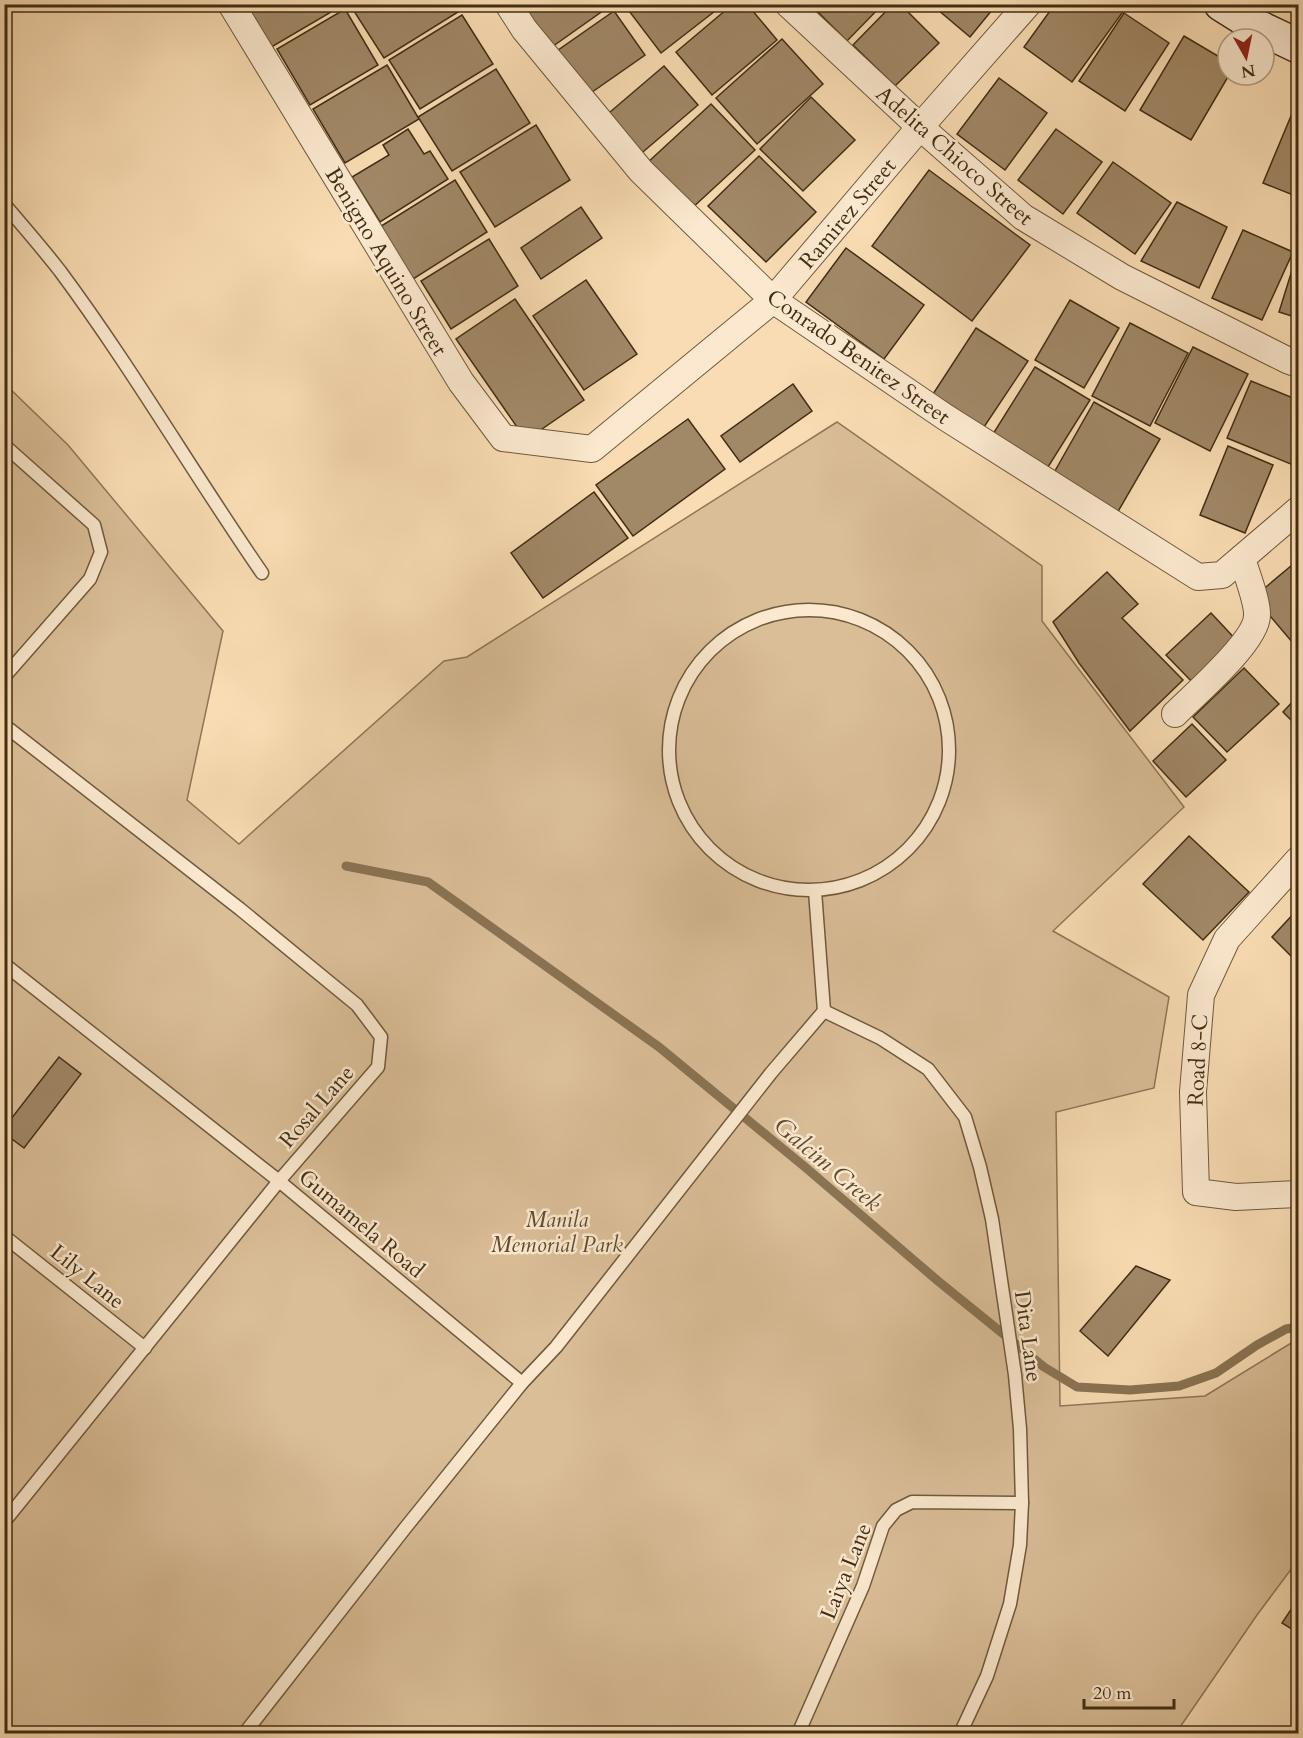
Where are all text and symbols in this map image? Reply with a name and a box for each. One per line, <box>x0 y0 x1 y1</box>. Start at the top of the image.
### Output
north arrow <box>1216 27 1276 87</box>
text: N <box>1240 59 1257 83</box>
street label: Adelita Chioco Street <box>869 79 1039 232</box>
street label: Ramirez Street <box>792 152 903 275</box>
street label: Benigno Aquino Street <box>318 162 454 362</box>
street label: Conrado Benitez Street <box>761 282 956 432</box>
street label: Road 8-C <box>1181 1013 1215 1107</box>
street label: Rosal Lane <box>272 1059 361 1155</box>
water label: Galcim Creek <box>767 1109 889 1219</box>
street label: Gumamela Road <box>292 1162 431 1285</box>
park label: Manila Memorial Park <box>491 1205 623 1260</box>
street label: Lily Lane <box>44 1237 131 1316</box>
street label: Dita Lane <box>1007 1289 1049 1384</box>
street label: Laiya Lane <box>813 1519 879 1624</box>
scale bar <box>1084 1672 1174 1710</box>
text: 20 m <box>1093 1681 1132 1706</box>

